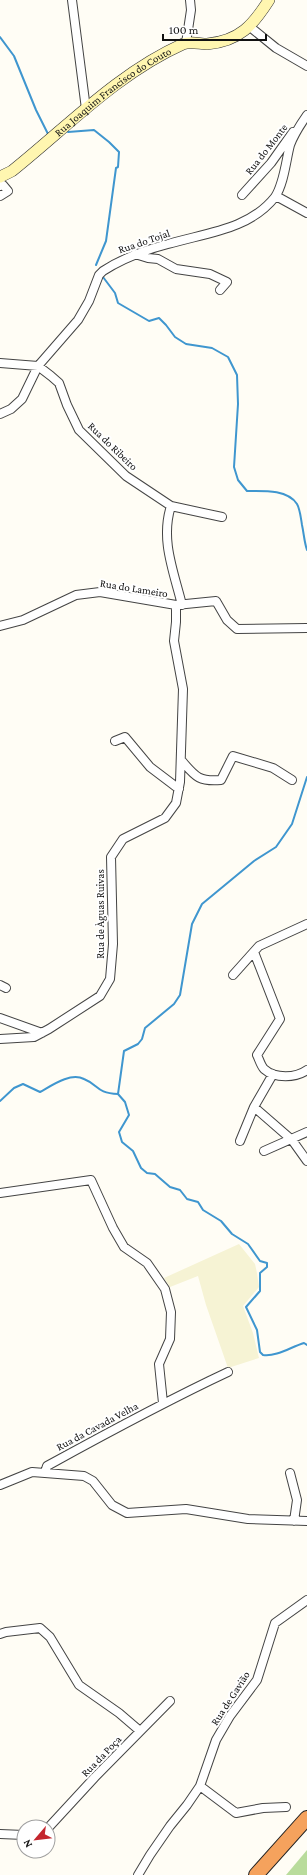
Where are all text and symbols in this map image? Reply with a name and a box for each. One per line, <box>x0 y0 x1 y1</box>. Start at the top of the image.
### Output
scale bar <box>163 16 266 42</box>
text: 100 m <box>169 23 199 37</box>
street label: Rua Joaquim Francisco do Couto <box>52 44 174 138</box>
street label: Rua do Monte <box>242 121 290 177</box>
street label: Rua do Tojal <box>117 227 172 256</box>
street label: Rua do Ribeiro <box>86 420 140 473</box>
street label: Rua do Lameiro <box>99 577 169 599</box>
street label: Rua de Àguas Ruivas <box>94 869 107 959</box>
street label: Rua da Cavada Velha <box>54 1399 140 1453</box>
street label: Rua de Gavião <box>208 1668 252 1727</box>
street label: Rua da Poça <box>79 1733 124 1780</box>
north arrow <box>16 1819 56 1859</box>
text: N <box>20 1837 34 1850</box>

